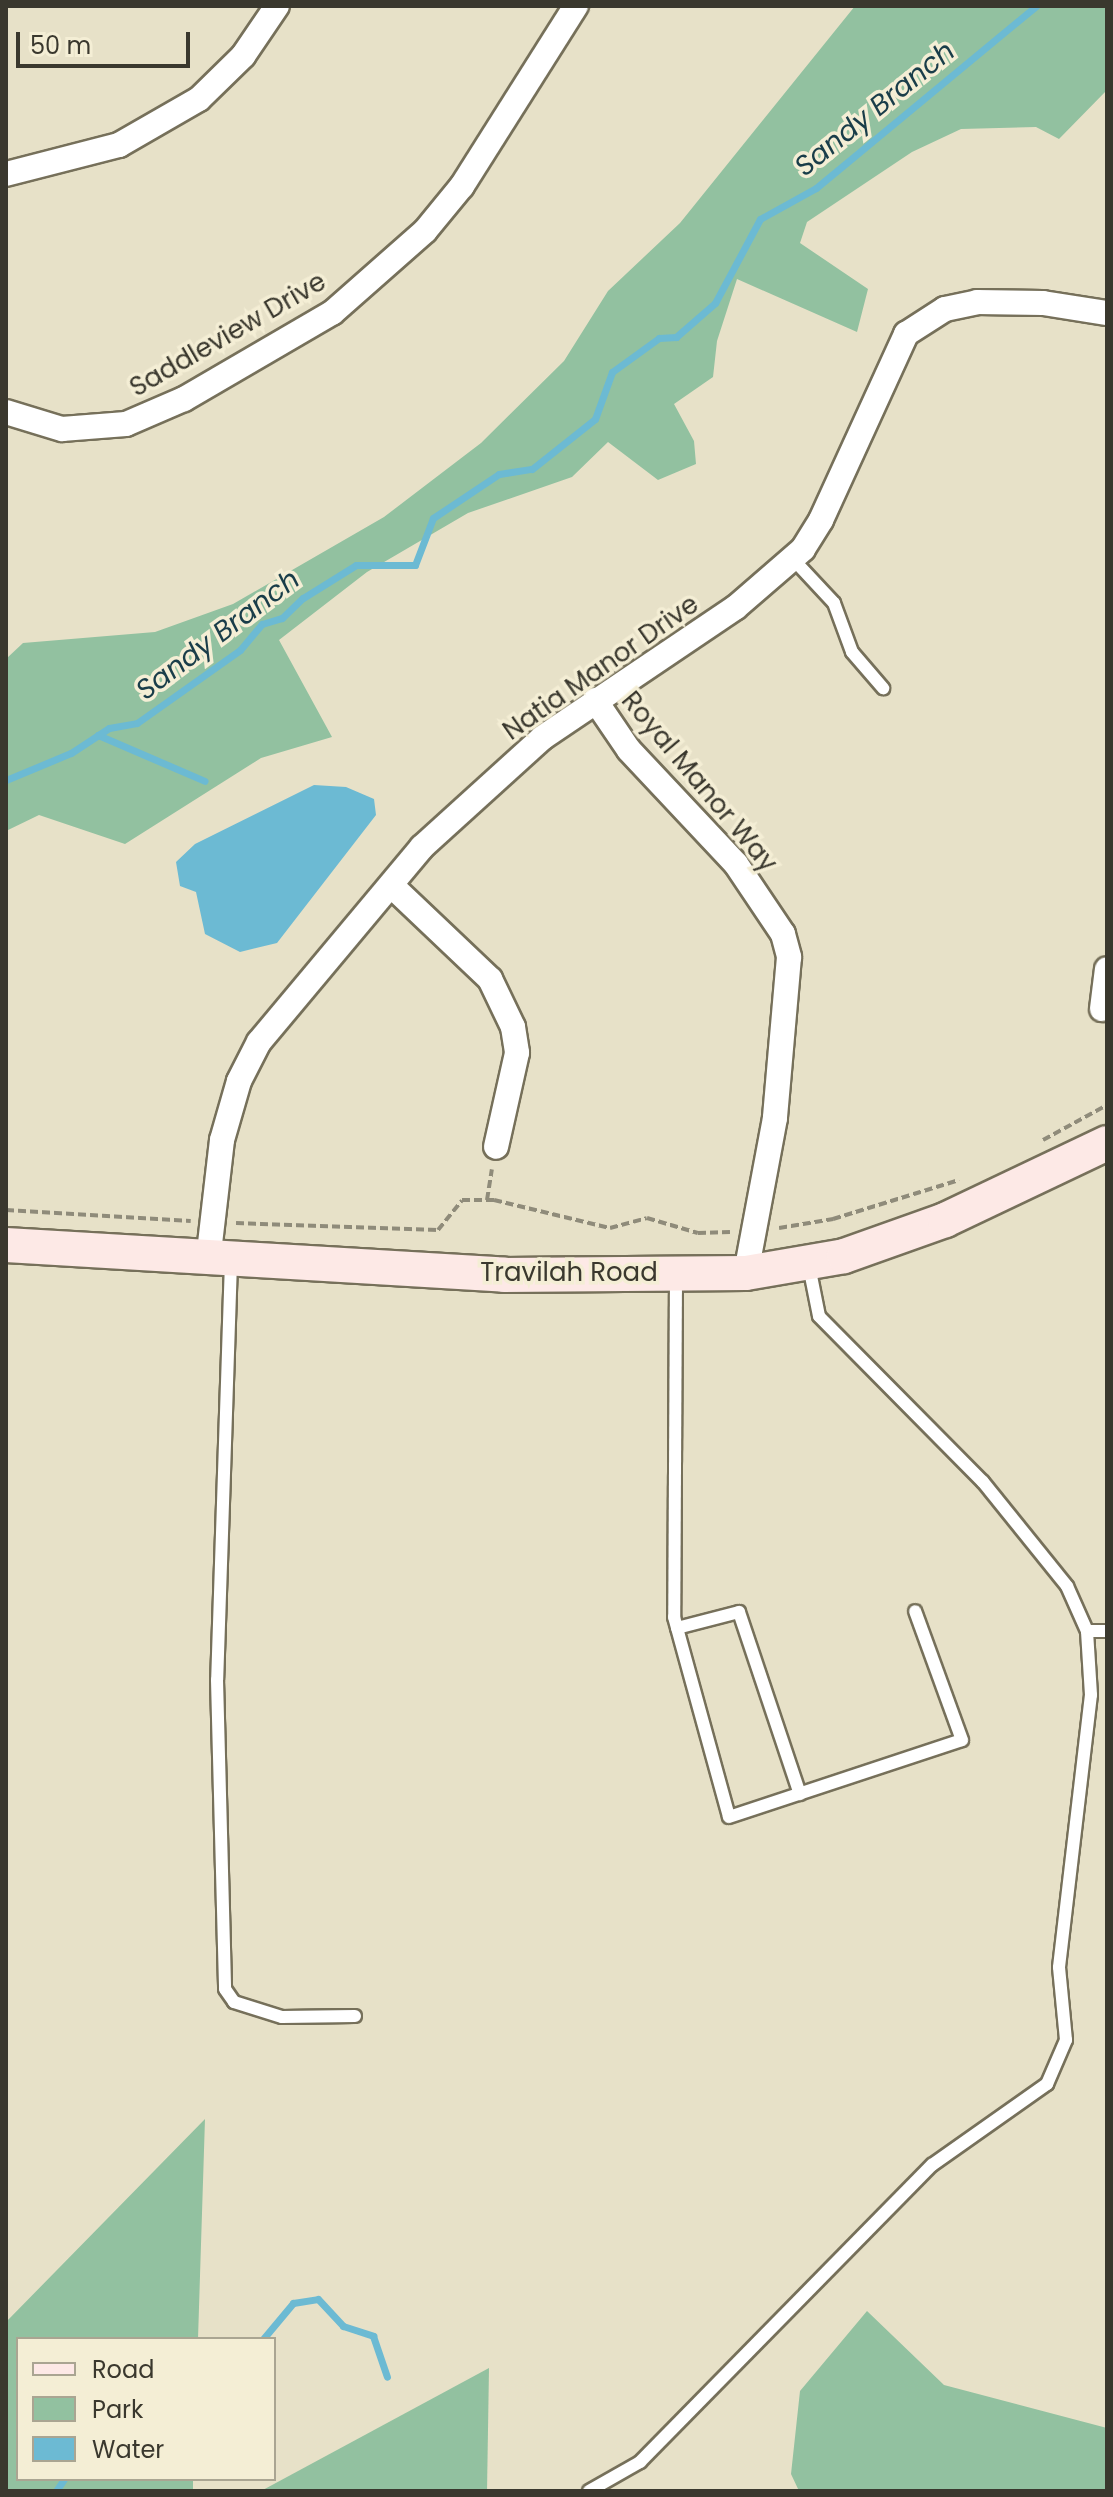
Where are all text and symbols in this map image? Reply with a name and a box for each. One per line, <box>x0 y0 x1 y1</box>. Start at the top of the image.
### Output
scale bar <box>20 16 194 66</box>
text: 50 m <box>30 29 91 62</box>
water label: Sandy Branch <box>788 34 962 184</box>
street label: Saddleview Drive <box>124 266 332 404</box>
water label: Sandy Branch <box>130 563 306 707</box>
street label: Natia Manor Drive <box>497 589 705 747</box>
street label: Royal Manor Way <box>615 686 783 878</box>
street label: Travilah Road <box>480 1257 658 1289</box>
legend <box>16 2337 276 2481</box>
text: Road <box>92 2353 154 2386</box>
text: Park <box>92 2393 143 2426</box>
text: Water <box>92 2433 164 2466</box>

